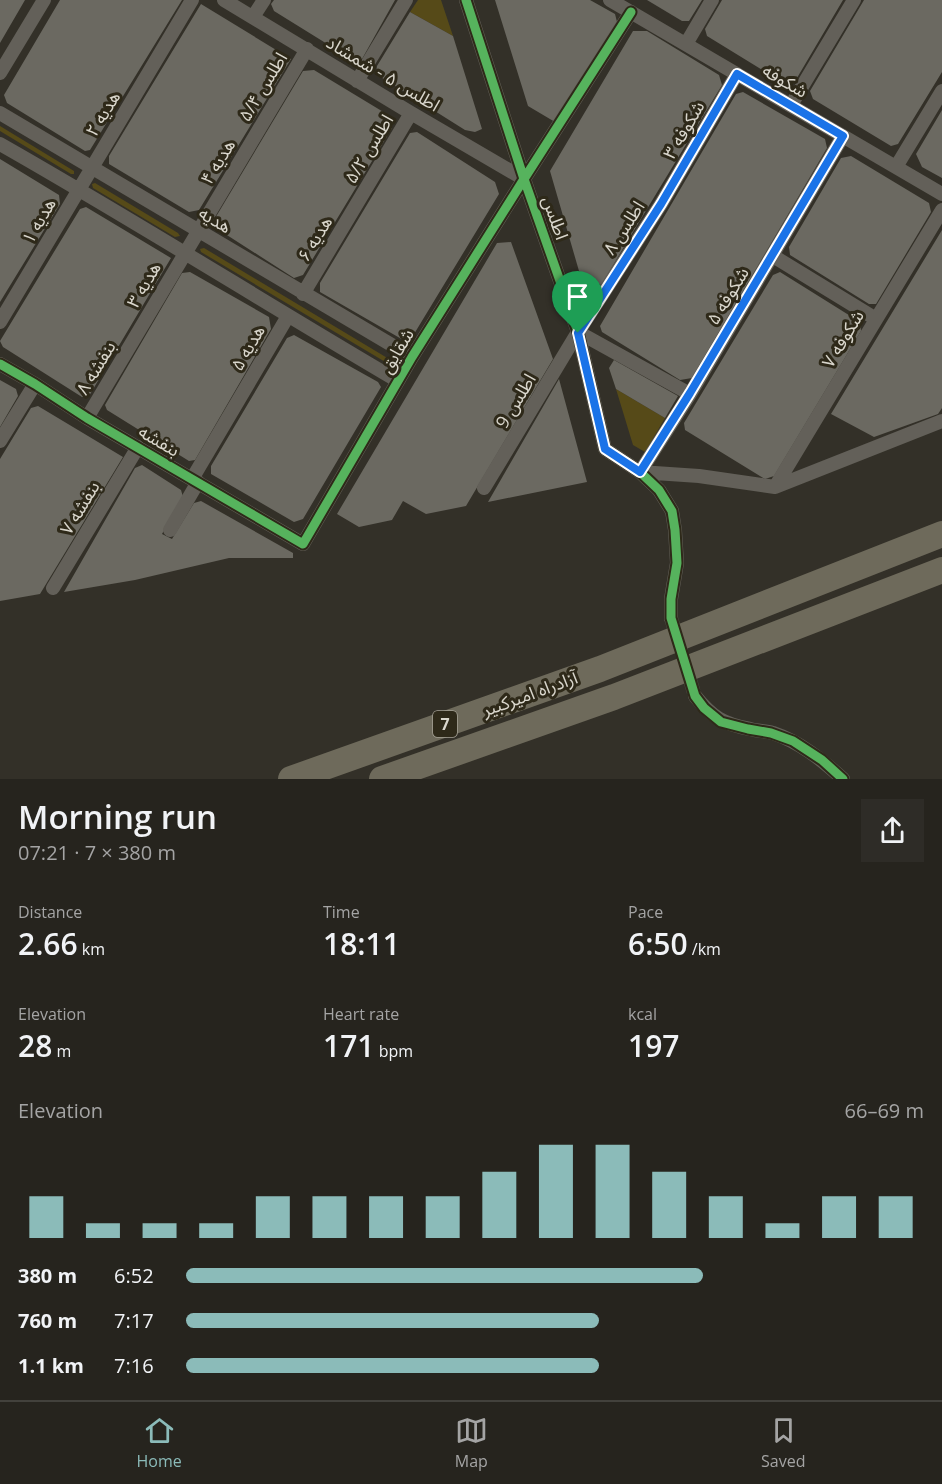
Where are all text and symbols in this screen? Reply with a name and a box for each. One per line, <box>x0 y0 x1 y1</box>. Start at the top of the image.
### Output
street label: اطلس ۵ - شمشاد <box>322 30 445 117</box>
street label: اطلس ۵/۴ <box>232 47 292 125</box>
street label: شکوفه <box>758 58 813 103</box>
street label: هدیه ۲ <box>79 86 125 141</box>
street label: شکوفه ۳ <box>657 96 709 163</box>
street label: اطلس ۵/۲ <box>338 109 398 187</box>
street label: هدیه ۴ <box>194 134 240 189</box>
street label: هدیه ۱ <box>15 193 61 248</box>
street label: اطلس <box>537 193 575 243</box>
street label: اطلس ۸ <box>597 196 649 259</box>
street label: هدیه <box>195 200 236 238</box>
street label: هدیه ۶ <box>291 211 337 266</box>
street label: هدیه ۳ <box>120 257 166 312</box>
street label: شکوفه ۵ <box>700 262 754 329</box>
pin <box>552 271 603 333</box>
icon: arrive <box>561 280 594 313</box>
street label: شکوفه ۷ <box>815 305 869 372</box>
street label: هدیه ۵ <box>224 320 270 375</box>
street label: شقایق <box>373 324 419 377</box>
street label: بنفشه ۸ <box>70 336 121 399</box>
street label: اطلس 9 <box>489 369 541 432</box>
street label: بنفشه <box>134 419 185 462</box>
street label: بنفشه ۷ <box>54 476 105 539</box>
street label: آزادراه امیرکبیر <box>478 664 581 722</box>
road number: 7 <box>433 711 457 737</box>
text: Morning run <box>18 794 217 839</box>
button: share <box>861 799 924 862</box>
text: 07:21 · 7 × 380 m <box>18 839 176 866</box>
text: Distance <box>18 901 82 923</box>
text: Time <box>323 901 360 923</box>
text: Pace <box>628 901 663 923</box>
text: 2.66 <box>18 923 78 964</box>
text: 18:11 <box>323 923 400 964</box>
text: 6:50 <box>628 923 688 964</box>
text: km <box>78 938 105 960</box>
text: /km <box>688 938 721 960</box>
text: Elevation <box>18 1003 86 1025</box>
text: Heart rate <box>323 1003 399 1025</box>
text: kcal <box>628 1003 657 1025</box>
text: 28 <box>18 1025 52 1066</box>
text: 171 <box>323 1025 374 1066</box>
text: 197 <box>628 1025 679 1066</box>
text: m <box>52 1040 71 1062</box>
text: bpm <box>374 1040 413 1062</box>
text: Elevation <box>18 1097 103 1124</box>
text: 66–69 m <box>845 1097 924 1124</box>
text: 380 m <box>18 1262 77 1289</box>
text: 6:52 <box>114 1262 154 1289</box>
text: 760 m <box>18 1307 77 1334</box>
text: 7:17 <box>114 1307 154 1334</box>
text: 1.1 km <box>18 1352 84 1379</box>
text: 7:16 <box>114 1352 154 1379</box>
tab: Home <box>137 1414 182 1472</box>
tab: Map <box>455 1414 488 1472</box>
tab: Saved <box>761 1414 805 1472</box>

